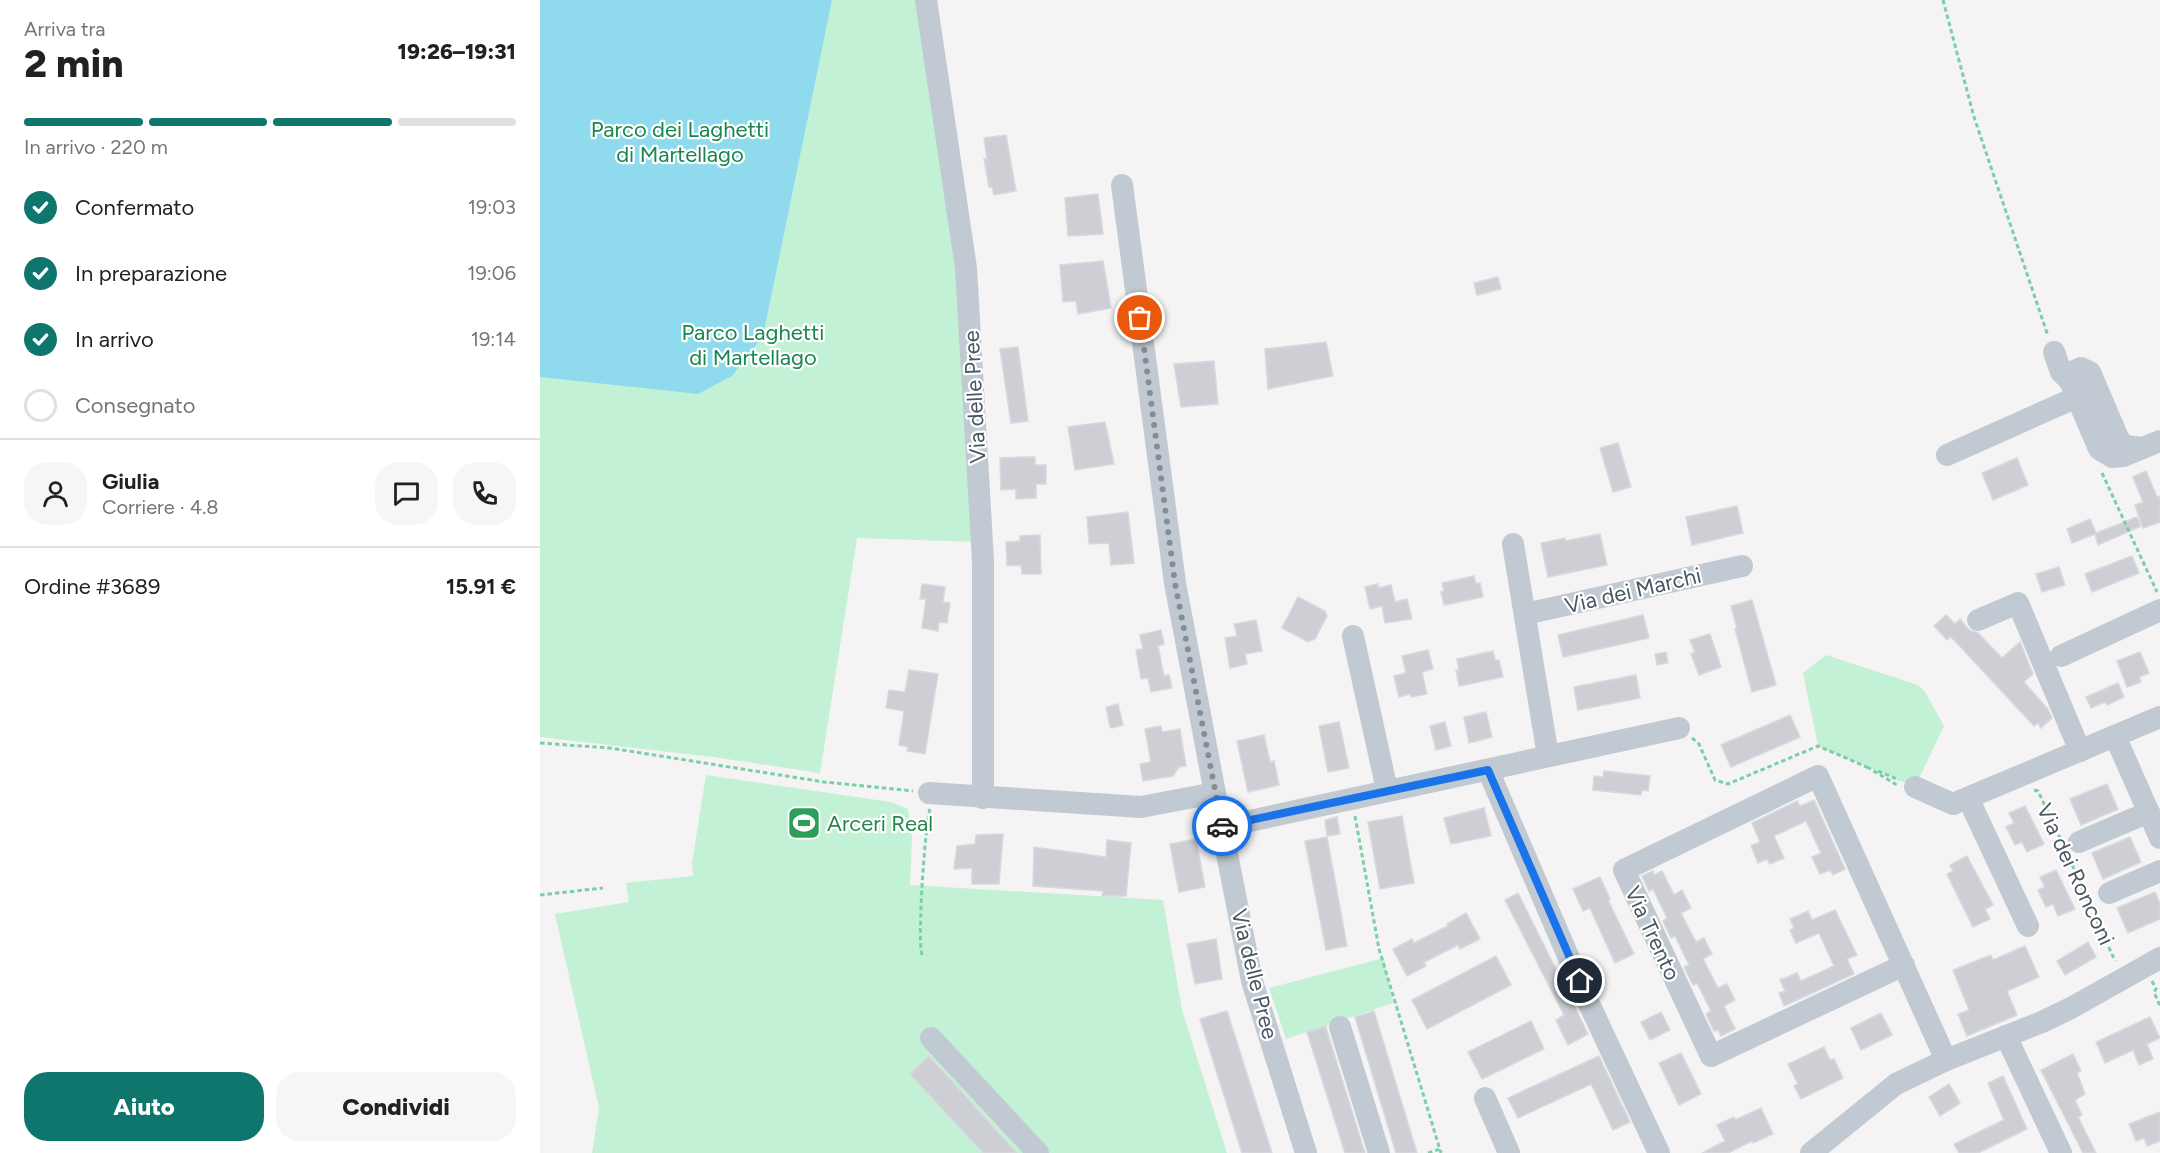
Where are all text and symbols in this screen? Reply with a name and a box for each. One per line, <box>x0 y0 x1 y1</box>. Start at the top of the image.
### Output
text: Arriva tra <box>24 17 106 41</box>
text: 19:26–19:31 <box>398 38 516 65</box>
text: 2 min <box>24 40 124 87</box>
park label: Parco dei Laghetti di Martellago <box>591 116 769 168</box>
text: In arrivo · 220 m <box>24 135 168 159</box>
icon: check <box>24 191 57 224</box>
text: Confermato <box>75 194 194 221</box>
text: 19:03 <box>468 195 516 219</box>
icon: check <box>24 257 57 290</box>
text: In preparazione <box>75 260 227 287</box>
text: 19:06 <box>467 261 516 285</box>
pin <box>1114 292 1165 343</box>
icon: bag <box>1123 301 1156 334</box>
park label: Parco Laghetti di Martellago <box>682 319 824 371</box>
icon: check <box>24 323 57 356</box>
text: In arrivo <box>75 326 154 353</box>
text: 19:14 <box>471 327 516 351</box>
street label: Via delle Pree <box>958 330 991 464</box>
text: Consegnato <box>75 392 196 419</box>
button: person <box>24 462 87 525</box>
button: chat <box>375 462 438 525</box>
button: phone <box>453 462 516 525</box>
text: Giulia <box>102 468 160 495</box>
text: Corriere · 4.8 <box>102 495 219 519</box>
street label: Via dei Marchi <box>1562 562 1704 619</box>
text: Ordine #3689 <box>24 573 160 600</box>
text: 15.91 € <box>446 573 516 600</box>
courier <box>1192 796 1252 856</box>
street label: Via dei Ronconi <box>2031 799 2120 949</box>
sports icon: Arceri Real <box>786 805 822 841</box>
place label: Arceri Real <box>827 810 933 837</box>
icon: car <box>1206 810 1239 843</box>
street label: Via Trento <box>1619 882 1686 985</box>
street label: Via delle Pree <box>1225 906 1284 1042</box>
pin <box>1554 955 1605 1006</box>
icon: home <box>1563 964 1596 997</box>
button: Aiuto <box>24 1072 264 1141</box>
button: Condividi <box>276 1072 516 1141</box>

